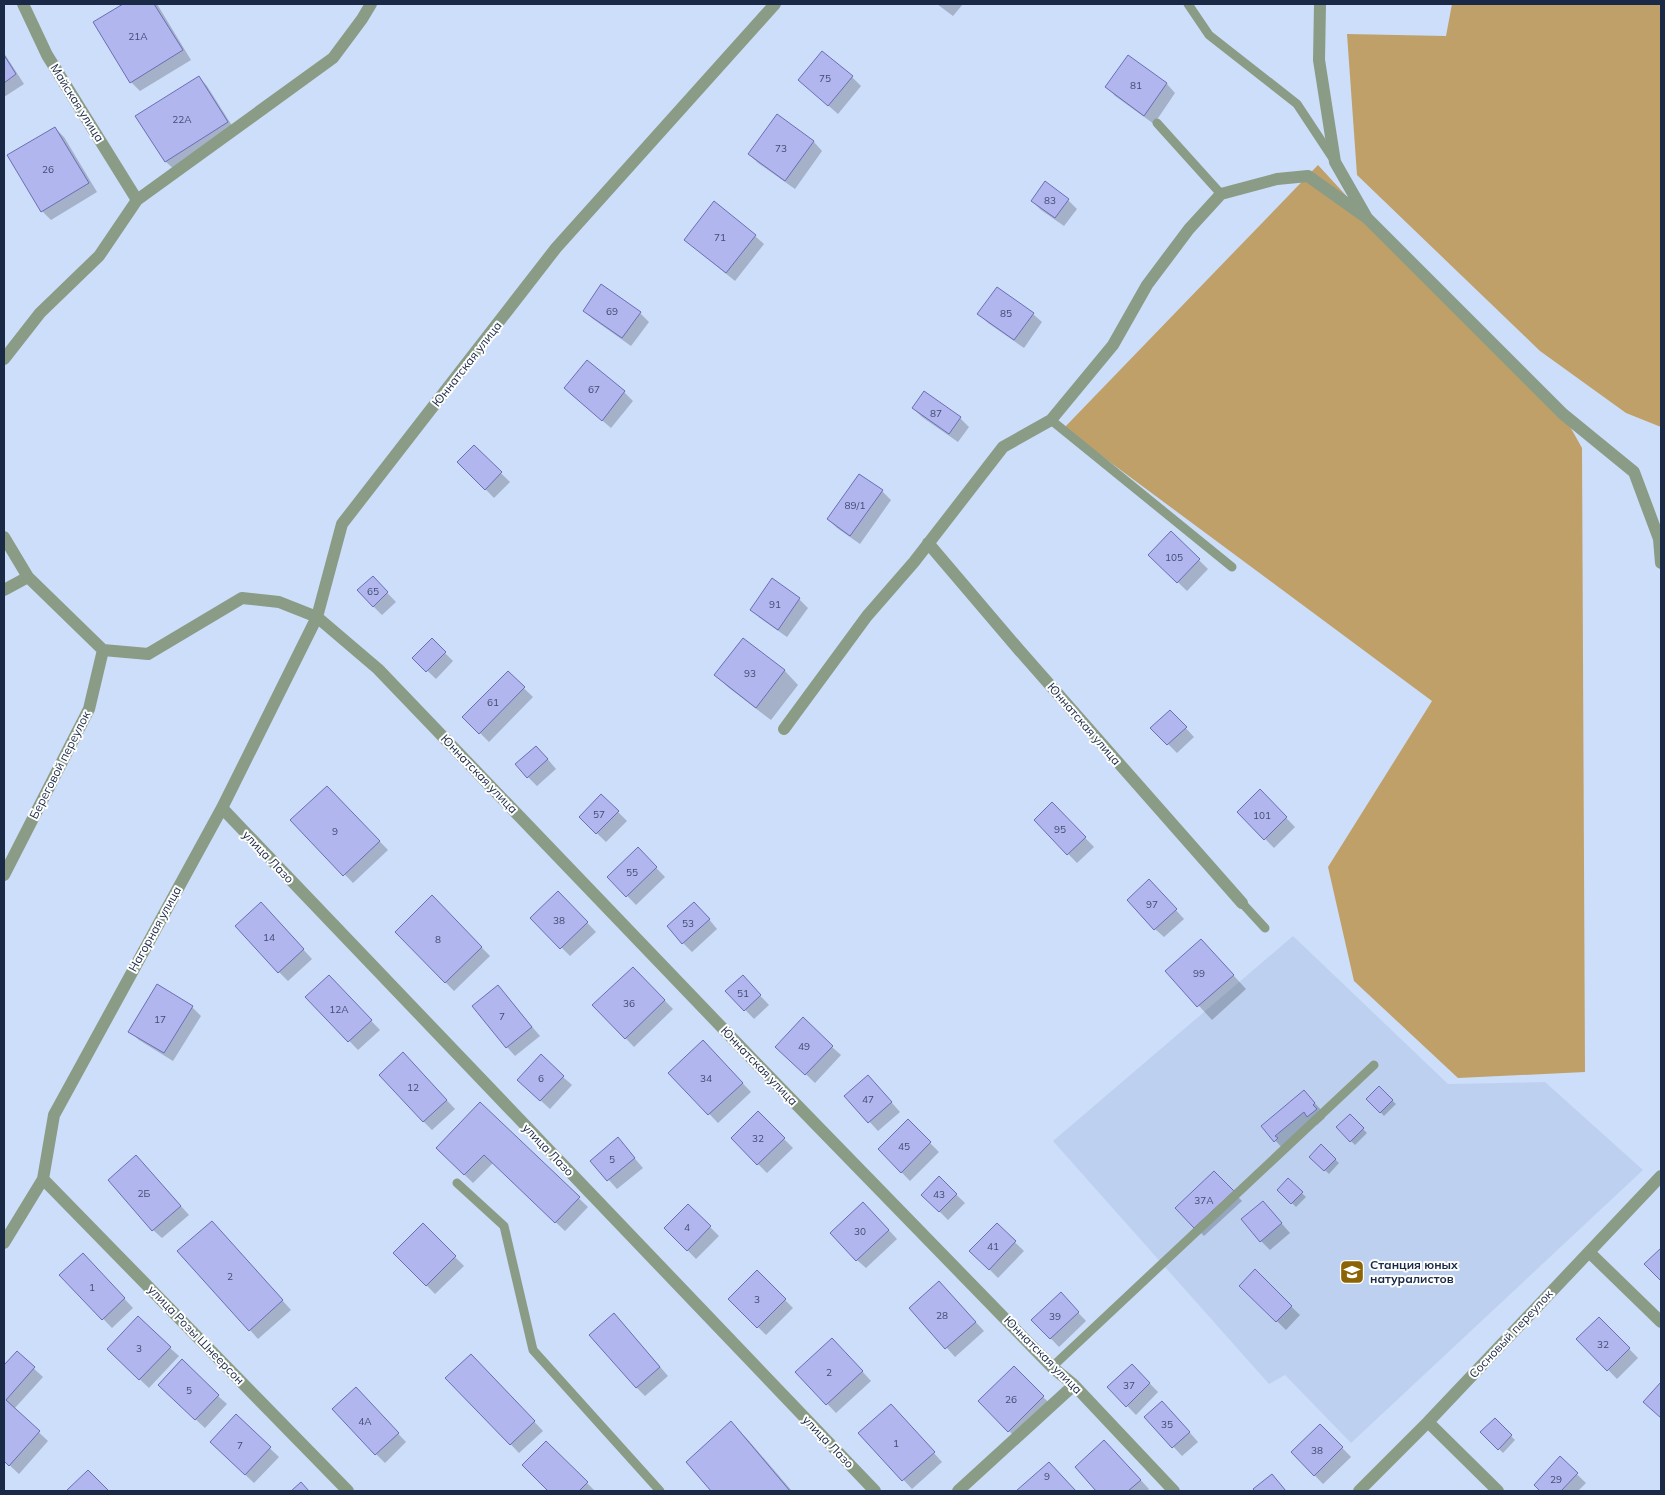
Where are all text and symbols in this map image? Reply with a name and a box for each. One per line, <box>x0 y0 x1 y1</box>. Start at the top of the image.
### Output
house number: 21А <box>128 30 148 43</box>
street label: Майская улица <box>47 61 107 145</box>
house number: 75 <box>819 72 831 85</box>
house number: 81 <box>1130 79 1142 92</box>
house number: 22А <box>172 113 192 126</box>
house number: 73 <box>775 142 787 155</box>
house number: 26 <box>42 163 54 176</box>
house number: 83 <box>1044 194 1056 207</box>
house number: 71 <box>714 231 726 244</box>
house number: 69 <box>606 305 618 318</box>
house number: 85 <box>1000 307 1012 320</box>
street label: Юннатская улица <box>429 318 505 409</box>
house number: 67 <box>588 383 600 396</box>
house number: 87 <box>930 407 942 420</box>
house number: 89/1 <box>845 499 865 512</box>
house number: 105 <box>1165 551 1183 564</box>
house number: 65 <box>367 585 379 598</box>
house number: 91 <box>769 598 781 611</box>
house number: 93 <box>744 667 756 680</box>
street label: Юннатская улица <box>1045 679 1124 768</box>
house number: 61 <box>487 696 499 709</box>
street label: Береговой переулок <box>26 708 94 821</box>
street label: Юннатская улица <box>438 731 521 816</box>
house number: 57 <box>593 808 605 821</box>
house number: 101 <box>1253 809 1271 822</box>
house number: 95 <box>1054 823 1066 836</box>
house number: 9 <box>332 825 338 838</box>
street label: улица Лазо <box>239 827 297 886</box>
house number: 55 <box>626 866 638 879</box>
street label: Нагорная улица <box>125 883 184 974</box>
house number: 97 <box>1146 898 1158 911</box>
house number: 38 <box>553 914 565 927</box>
house number: 53 <box>682 917 694 930</box>
house number: 14 <box>263 931 275 944</box>
house number: 8 <box>435 933 441 946</box>
house number: 99 <box>1193 967 1205 980</box>
house number: 51 <box>737 987 749 1000</box>
house number: 36 <box>623 997 635 1010</box>
house number: 12А <box>329 1003 349 1016</box>
house number: 7 <box>499 1010 505 1023</box>
house number: 17 <box>154 1013 166 1026</box>
street label: Юннатская улица <box>718 1023 801 1108</box>
house number: 49 <box>798 1040 810 1053</box>
house number: 6 <box>538 1072 544 1085</box>
house number: 34 <box>700 1072 712 1085</box>
house number: 12 <box>407 1081 419 1094</box>
house number: 47 <box>862 1093 874 1106</box>
street label: улица Лазо <box>519 1120 577 1179</box>
house number: 32 <box>752 1132 764 1145</box>
house number: 45 <box>898 1140 910 1153</box>
house number: 5 <box>609 1153 615 1166</box>
house number: 2Б <box>138 1187 151 1200</box>
house number: 43 <box>933 1188 945 1201</box>
house number: 37А <box>1194 1194 1214 1207</box>
house number: 4 <box>684 1221 690 1234</box>
house number: 30 <box>854 1225 866 1238</box>
house number: 41 <box>987 1240 999 1253</box>
place label: Станция юных натуралистов <box>1370 1257 1458 1286</box>
school or university icon: Станция юных натуралистов <box>1339 1259 1365 1285</box>
house number: 2 <box>227 1270 233 1283</box>
house number: 1 <box>89 1281 95 1294</box>
street label: улица Розы Шнеерсон <box>145 1282 248 1387</box>
street label: Сосновый переулок <box>1466 1286 1556 1381</box>
house number: 3 <box>754 1293 760 1306</box>
house number: 28 <box>936 1309 948 1322</box>
house number: 39 <box>1049 1310 1061 1323</box>
street label: Юннатская улица <box>1001 1313 1085 1397</box>
house number: 32 <box>1597 1338 1609 1351</box>
house number: 3 <box>136 1342 142 1355</box>
house number: 2 <box>826 1366 832 1379</box>
house number: 37 <box>1123 1379 1135 1392</box>
house number: 5 <box>186 1384 192 1397</box>
house number: 26 <box>1005 1393 1017 1406</box>
street label: улица Лазо <box>799 1412 857 1471</box>
house number: 4А <box>358 1415 372 1428</box>
house number: 35 <box>1161 1418 1173 1431</box>
house number: 1 <box>893 1437 899 1450</box>
house number: 7 <box>237 1439 243 1452</box>
house number: 38 <box>1311 1444 1323 1457</box>
house number: 9 <box>1044 1470 1050 1483</box>
house number: 29 <box>1550 1473 1562 1486</box>

